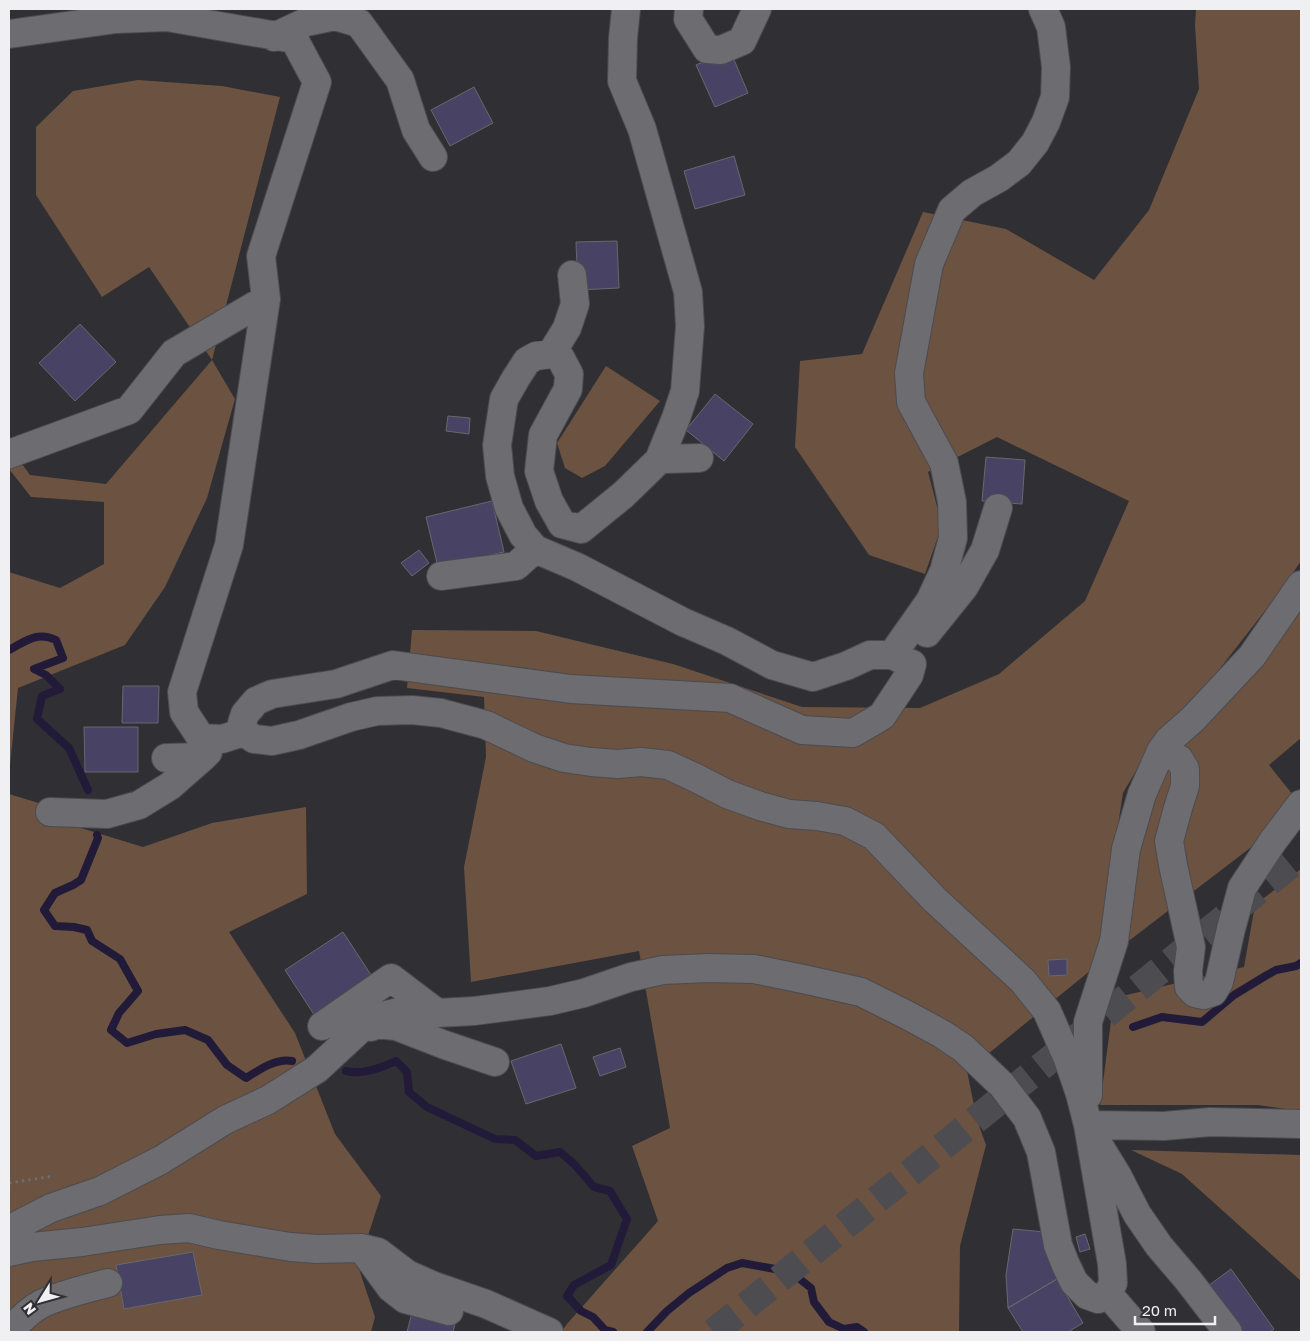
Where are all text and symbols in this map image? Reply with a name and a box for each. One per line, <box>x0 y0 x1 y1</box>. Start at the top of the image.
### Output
north arrow <box>15 1276 65 1326</box>
scale bar <box>1135 1294 1215 1326</box>
text: N <box>19 1300 39 1318</box>
text: 20 m <box>1142 1301 1177 1319</box>

